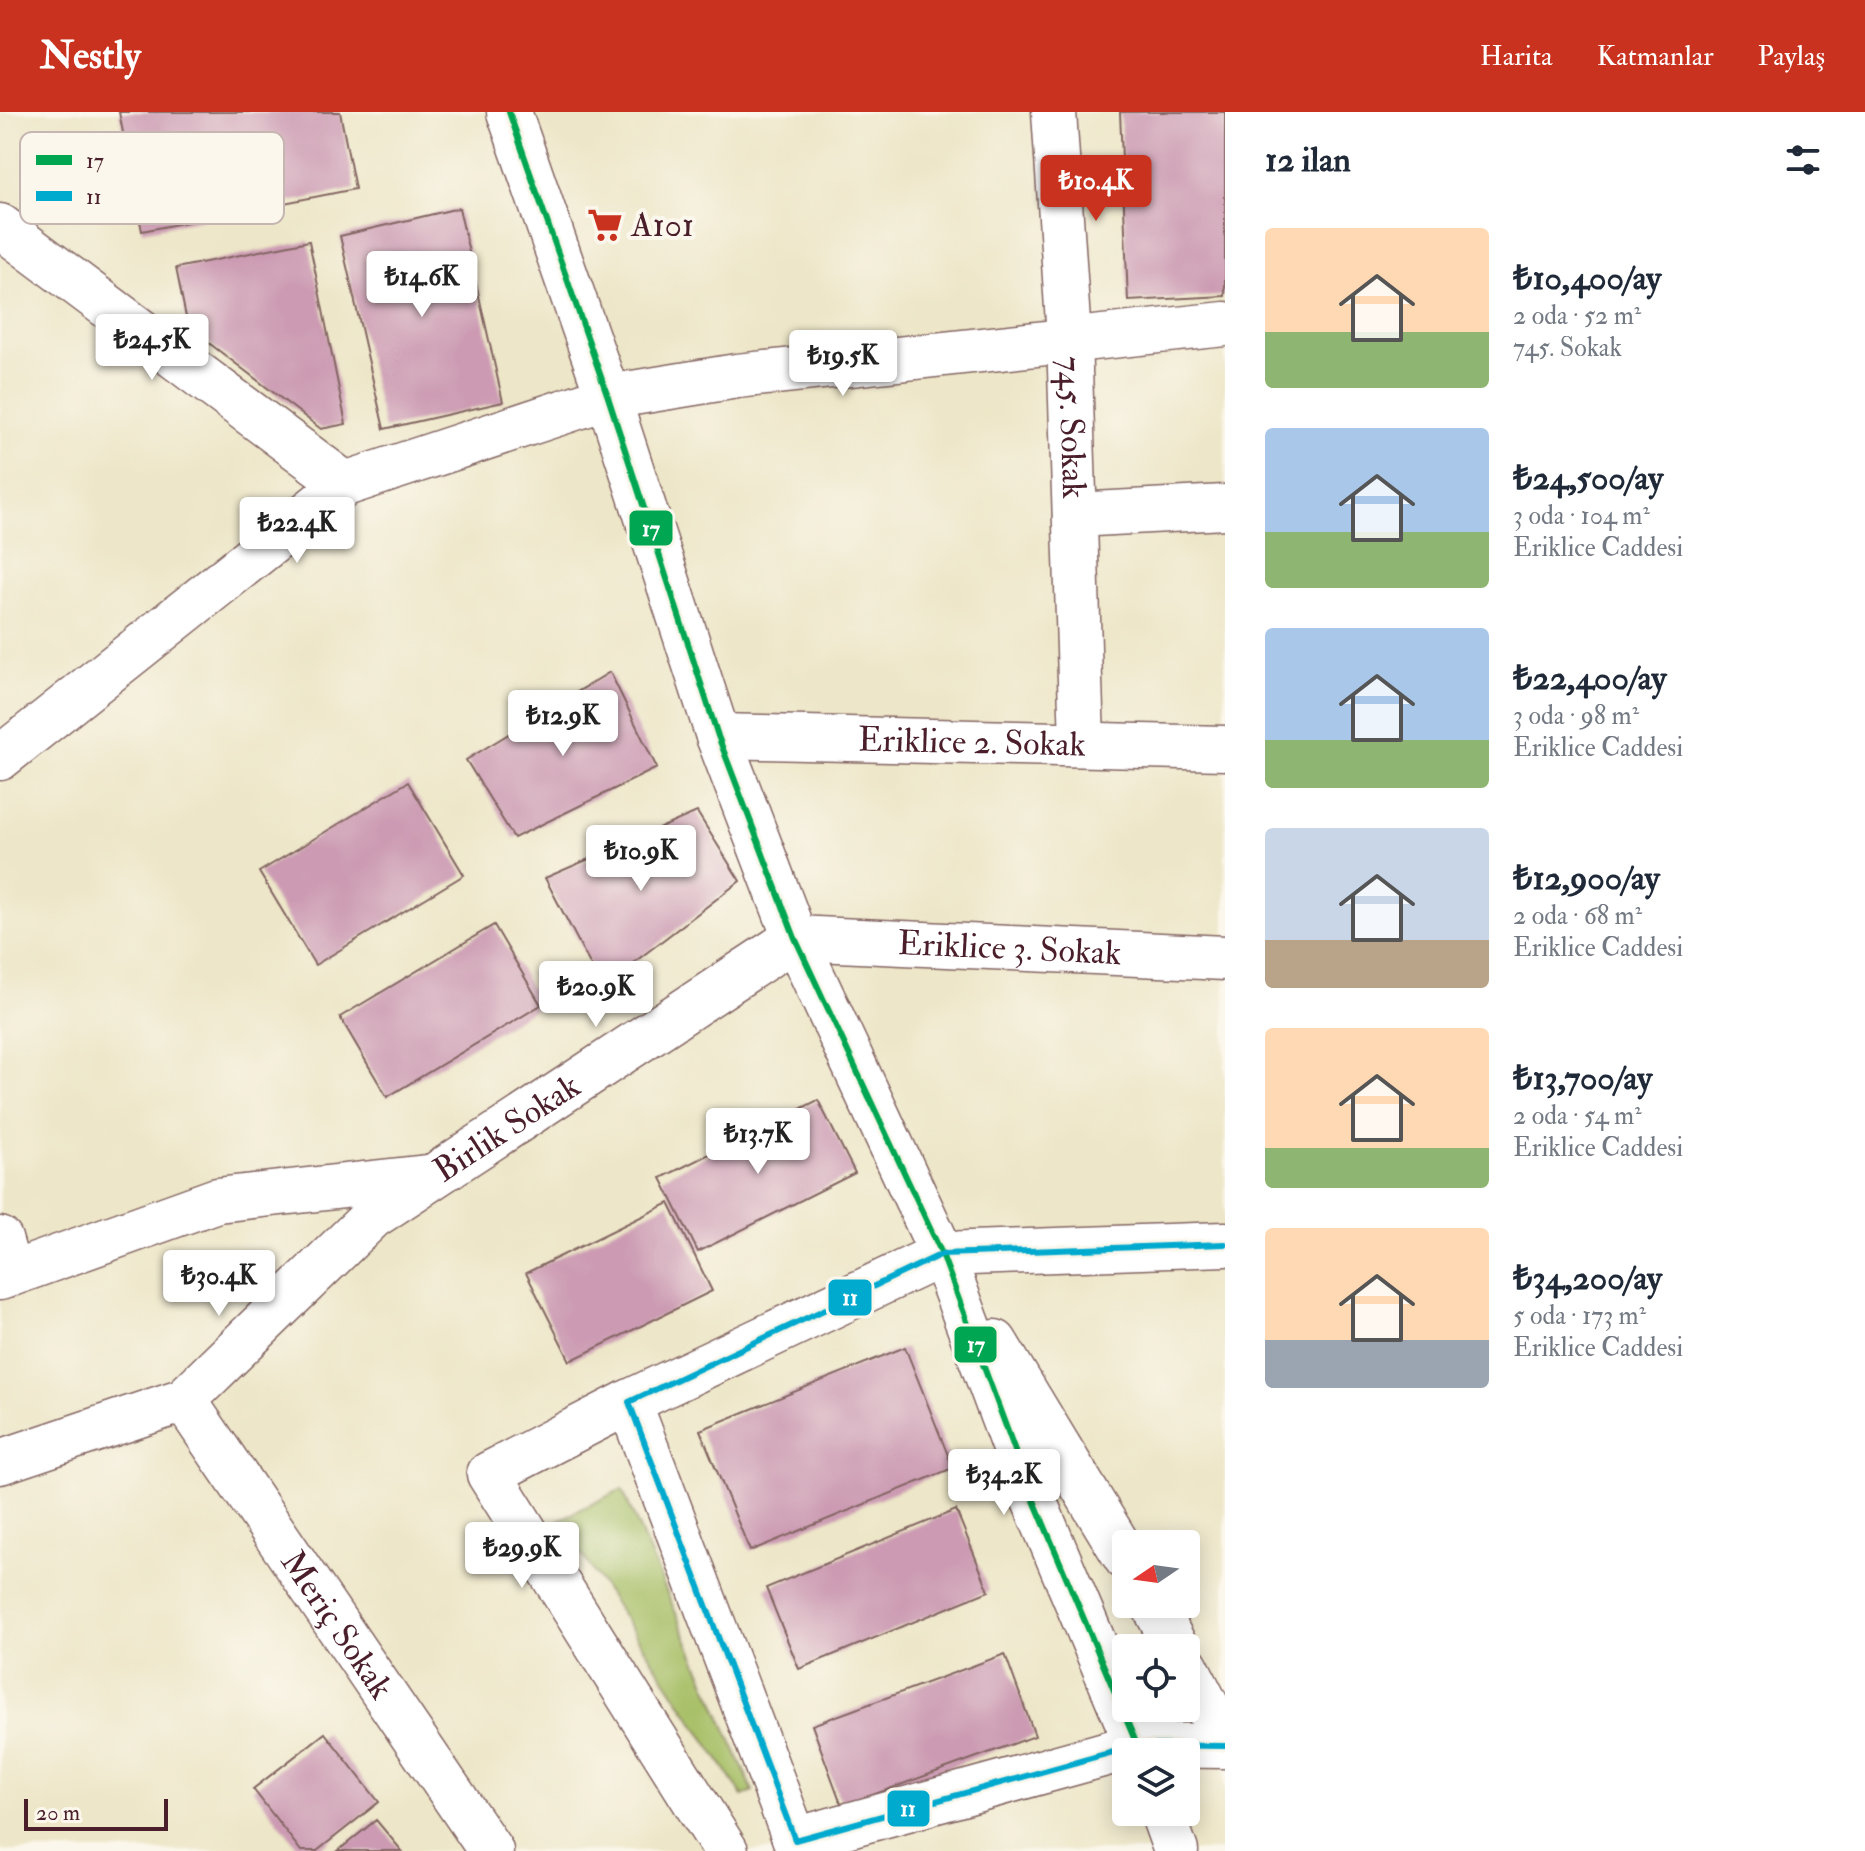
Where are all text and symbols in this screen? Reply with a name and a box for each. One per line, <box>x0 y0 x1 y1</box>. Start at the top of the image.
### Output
text: Nestly <box>40 32 141 80</box>
text: Harita <box>1480 39 1553 74</box>
text: Katmanlar <box>1597 39 1714 74</box>
text: Paylaş <box>1758 39 1825 74</box>
legend <box>20 132 284 224</box>
icon: filters <box>1781 138 1825 182</box>
text: 12 ilan <box>1265 139 1351 182</box>
text: 17 <box>86 147 104 175</box>
pin: ₺10.4K <box>1031 155 1161 223</box>
text: ₺10.4K <box>1059 165 1133 197</box>
text: 11 <box>86 183 102 211</box>
place label: A101 <box>630 204 694 247</box>
supermarket icon: A101 <box>586 206 624 244</box>
pin: ₺14.6K <box>357 251 487 319</box>
text: ₺10,400/ay <box>1513 257 1661 300</box>
icon: home <box>1329 260 1425 356</box>
text: ₺14.6K <box>384 261 460 293</box>
text: 2 oda · 52 m² <box>1513 300 1641 332</box>
pin: ₺24.5K <box>87 314 217 382</box>
text: ₺24.5K <box>114 324 190 356</box>
pin: ₺19.5K <box>778 330 908 398</box>
text: 745. Sokak <box>1513 332 1622 364</box>
text: ₺19.5K <box>807 340 879 372</box>
street label: 745. Sokak <box>1048 356 1096 499</box>
text: ₺24,500/ay <box>1513 457 1663 500</box>
icon: home <box>1329 460 1425 556</box>
pin: ₺22.4K <box>232 497 362 565</box>
text: 3 oda · 104 m² <box>1513 500 1650 532</box>
text: ₺22.4K <box>258 507 336 539</box>
line badge: 17 <box>628 509 674 547</box>
text: 17 <box>642 515 661 543</box>
text: Eriklice Caddesi <box>1513 532 1683 564</box>
text: ₺22,400/ay <box>1513 657 1666 700</box>
icon: home <box>1329 660 1425 756</box>
pin: ₺12.9K <box>498 690 628 758</box>
text: ₺12.9K <box>526 700 600 732</box>
text: 3 oda · 98 m² <box>1513 700 1639 732</box>
street label: Eriklice 2. Sokak <box>858 718 1086 766</box>
text: Eriklice Caddesi <box>1513 732 1683 764</box>
pin: ₺10.9K <box>576 825 706 893</box>
text: ₺10.9K <box>604 835 678 867</box>
text: ₺12,900/ay <box>1513 857 1660 900</box>
icon: home <box>1329 860 1425 956</box>
text: 2 oda · 68 m² <box>1513 900 1642 932</box>
street label: Eriklice 3. Sokak <box>897 921 1122 975</box>
text: Eriklice Caddesi <box>1513 932 1683 964</box>
pin: ₺20.9K <box>531 961 661 1029</box>
text: ₺20.9K <box>557 971 635 1003</box>
text: ₺13,700/ay <box>1513 1057 1652 1100</box>
icon: home <box>1329 1060 1425 1156</box>
street label: Birlik Sokak <box>425 1064 588 1192</box>
text: 2 oda · 54 m² <box>1513 1100 1641 1132</box>
pin: ₺13.7K <box>693 1108 823 1176</box>
text: ₺13.7K <box>724 1118 792 1150</box>
text: Eriklice Caddesi <box>1513 1132 1683 1164</box>
pin: ₺30.4K <box>154 1250 284 1318</box>
text: ₺34,200/ay <box>1513 1257 1662 1300</box>
text: ₺30.4K <box>181 1260 257 1292</box>
icon: home <box>1329 1260 1425 1356</box>
line badge: 11 <box>827 1278 873 1317</box>
text: 11 <box>842 1284 858 1312</box>
text: 5 oda · 173 m² <box>1513 1300 1646 1332</box>
line badge: 17 <box>953 1325 998 1364</box>
text: 17 <box>967 1331 986 1359</box>
text: Eriklice Caddesi <box>1513 1332 1683 1364</box>
pin: ₺34.2K <box>939 1449 1069 1517</box>
text: ₺34.2K <box>966 1459 1042 1491</box>
pin: ₺29.9K <box>457 1522 587 1590</box>
north arrow <box>1112 1530 1200 1618</box>
map controls <box>1112 1530 1200 1826</box>
text: ₺29.9K <box>483 1532 561 1564</box>
street label: Meriç Sokak <box>271 1542 403 1707</box>
button: locate <box>1112 1634 1200 1722</box>
button: layers <box>1112 1738 1200 1826</box>
line badge: 11 <box>886 1789 931 1828</box>
scale bar <box>24 1795 168 1831</box>
text: 11 <box>900 1795 916 1823</box>
text: 20 m <box>36 1799 80 1827</box>

